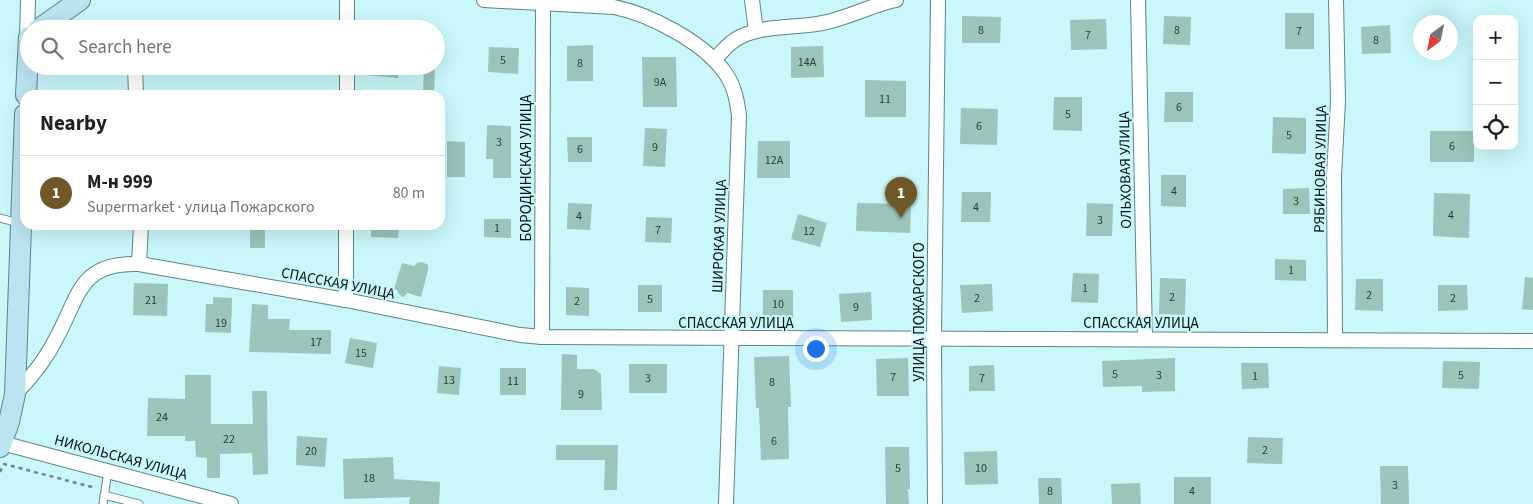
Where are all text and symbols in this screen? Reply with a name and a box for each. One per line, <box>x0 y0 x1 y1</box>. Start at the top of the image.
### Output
north arrow <box>1413 15 1458 60</box>
map controls <box>1473 15 1518 150</box>
button: + <box>1473 15 1518 60</box>
search box <box>20 20 445 75</box>
house number: 8 <box>978 22 984 39</box>
house number: 8 <box>1174 22 1180 39</box>
house number: 7 <box>1296 23 1302 40</box>
house number: 7 <box>1085 27 1091 44</box>
house number: 8 <box>1373 32 1379 49</box>
icon: search <box>38 34 66 62</box>
text: Search here <box>78 34 172 61</box>
house number: 5 <box>500 52 506 69</box>
house number: 14А <box>798 54 817 71</box>
house number: 8 <box>577 55 583 72</box>
button: − <box>1473 60 1518 105</box>
house number: 9А <box>654 74 667 91</box>
house number: 11 <box>879 91 891 108</box>
street label: БОРОДИНСКАЯ УЛИЦА <box>516 94 537 241</box>
house number: 6 <box>1176 99 1182 116</box>
street label: РЯБИНОВАЯ УЛИЦА <box>1309 104 1332 233</box>
button: locate <box>1473 105 1518 150</box>
house number: 5 <box>1065 106 1071 123</box>
text: Nearby <box>40 108 107 138</box>
street label: ОЛЬХОВАЯ УЛИЦА <box>1114 110 1137 229</box>
house number: 6 <box>976 118 982 135</box>
house number: 5 <box>1286 127 1292 144</box>
house number: 3 <box>496 134 502 151</box>
house number: 6 <box>1449 138 1455 155</box>
house number: 9 <box>652 139 658 156</box>
house number: 6 <box>577 141 583 158</box>
house number: 12А <box>765 152 784 169</box>
text: М-н 999 <box>87 169 153 196</box>
pin: 1 <box>885 177 917 218</box>
street label: ШИРОКАЯ УЛИЦА <box>707 178 732 293</box>
text: 1 <box>52 182 60 204</box>
text: 80 m <box>393 182 425 204</box>
house number: 4 <box>1171 183 1177 200</box>
house number: 3 <box>1293 193 1299 210</box>
text: Supermarket · улица Пожарского <box>87 196 315 218</box>
house number: 4 <box>973 199 979 216</box>
house number: 4 <box>1448 207 1454 224</box>
house number: 4 <box>576 208 582 225</box>
house number: 3 <box>1097 212 1103 229</box>
house number: 1 <box>494 220 500 237</box>
house number: 7 <box>655 222 661 239</box>
house number: 12 <box>803 223 815 240</box>
street label: УЛИЦА ПОЖАРСКОГО <box>909 242 930 382</box>
street label: СПАССКАЯ УЛИЦА <box>279 262 397 305</box>
house number: 1 <box>1288 262 1294 279</box>
house number: 1 <box>1082 280 1088 297</box>
house number: 2 <box>1366 287 1372 304</box>
house number: 2 <box>1169 289 1175 306</box>
house number: 2 <box>974 290 980 307</box>
house number: 2 <box>1450 290 1456 307</box>
house number: 5 <box>647 291 653 308</box>
house number: 21 <box>145 292 157 309</box>
house number: 2 <box>574 293 580 310</box>
house number: 10 <box>772 296 784 313</box>
house number: 9 <box>853 299 859 316</box>
street label: СПАССКАЯ УЛИЦА <box>678 313 795 334</box>
street label: СПАССКАЯ УЛИЦА <box>1083 313 1200 334</box>
house number: 19 <box>215 315 227 332</box>
house number: 17 <box>310 334 322 351</box>
your location <box>803 336 829 362</box>
house number: 15 <box>355 345 367 362</box>
house number: 5 <box>1112 366 1118 383</box>
house number: 3 <box>1156 367 1162 384</box>
house number: 5 <box>1458 367 1464 384</box>
house number: 1 <box>1252 368 1258 385</box>
house number: 7 <box>890 369 896 386</box>
house number: 3 <box>645 370 651 387</box>
house number: 7 <box>979 370 985 387</box>
house number: 13 <box>443 372 455 389</box>
house number: 11 <box>507 373 519 390</box>
house number: 8 <box>769 374 775 391</box>
house number: 9 <box>578 386 584 403</box>
house number: 24 <box>156 409 168 426</box>
street label: НИКОЛЬСКАЯ УЛИЦА <box>52 430 191 486</box>
house number: 22 <box>223 431 235 448</box>
house number: 6 <box>771 433 777 450</box>
house number: 2 <box>1262 442 1268 459</box>
house number: 20 <box>305 443 317 460</box>
house number: 5 <box>895 460 901 477</box>
house number: 10 <box>975 460 987 477</box>
house number: 18 <box>363 470 375 487</box>
house number: 3 <box>1392 477 1398 494</box>
house number: 8 <box>1047 483 1053 500</box>
house number: 4 <box>1189 483 1195 500</box>

